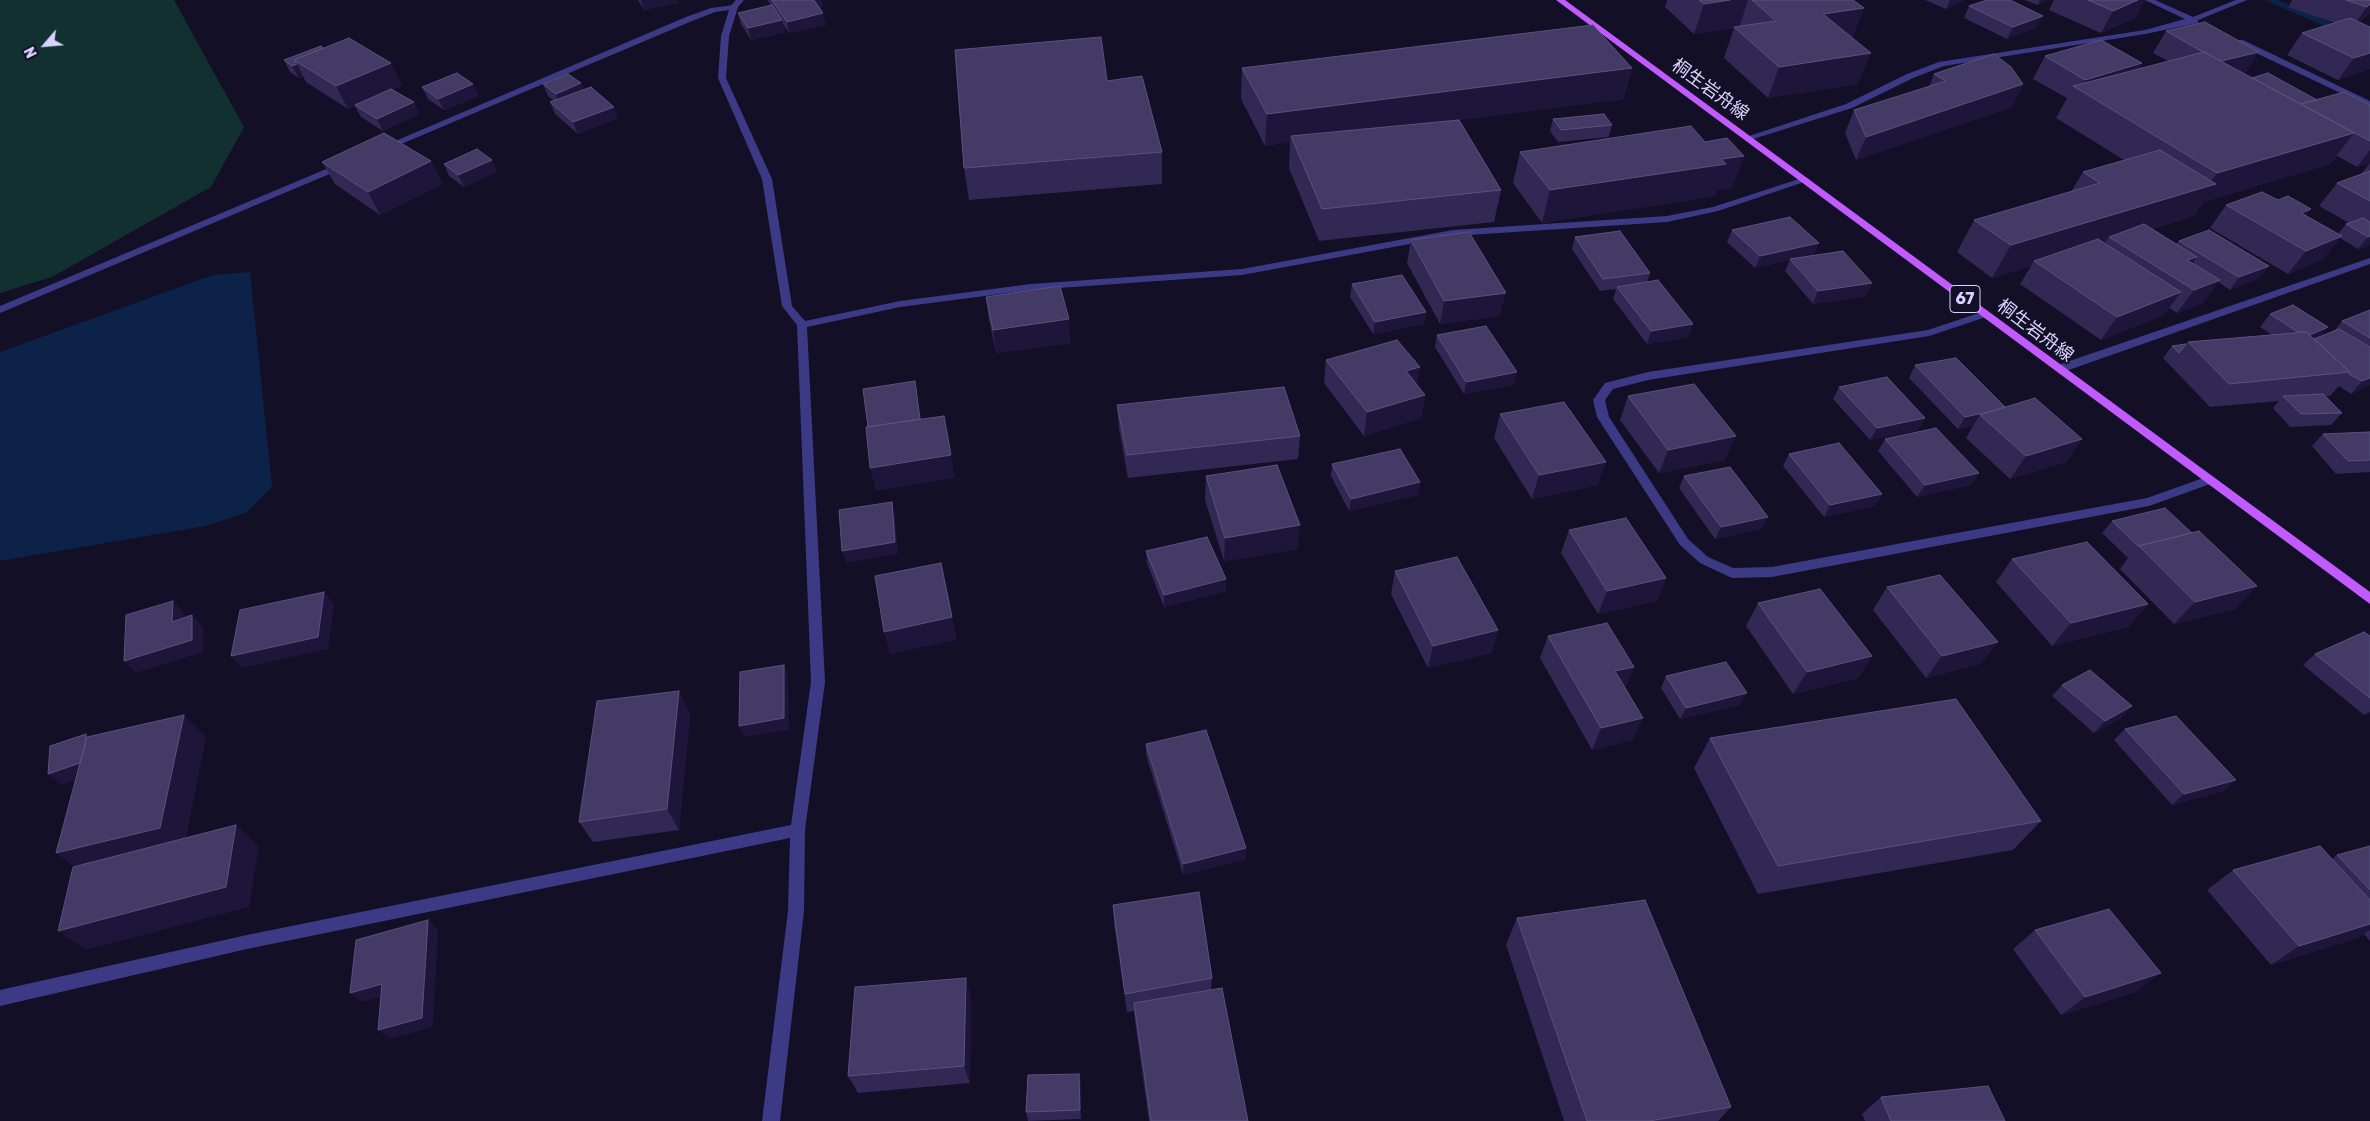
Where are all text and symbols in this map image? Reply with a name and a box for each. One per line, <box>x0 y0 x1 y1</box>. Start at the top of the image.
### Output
north arrow <box>20 20 70 70</box>
text: N <box>21 44 41 60</box>
street label: 桐生岩舟線 <box>1667 55 1753 125</box>
road number: 67 <box>1950 286 1980 312</box>
street label: 桐生岩舟線 <box>1993 295 2077 367</box>

